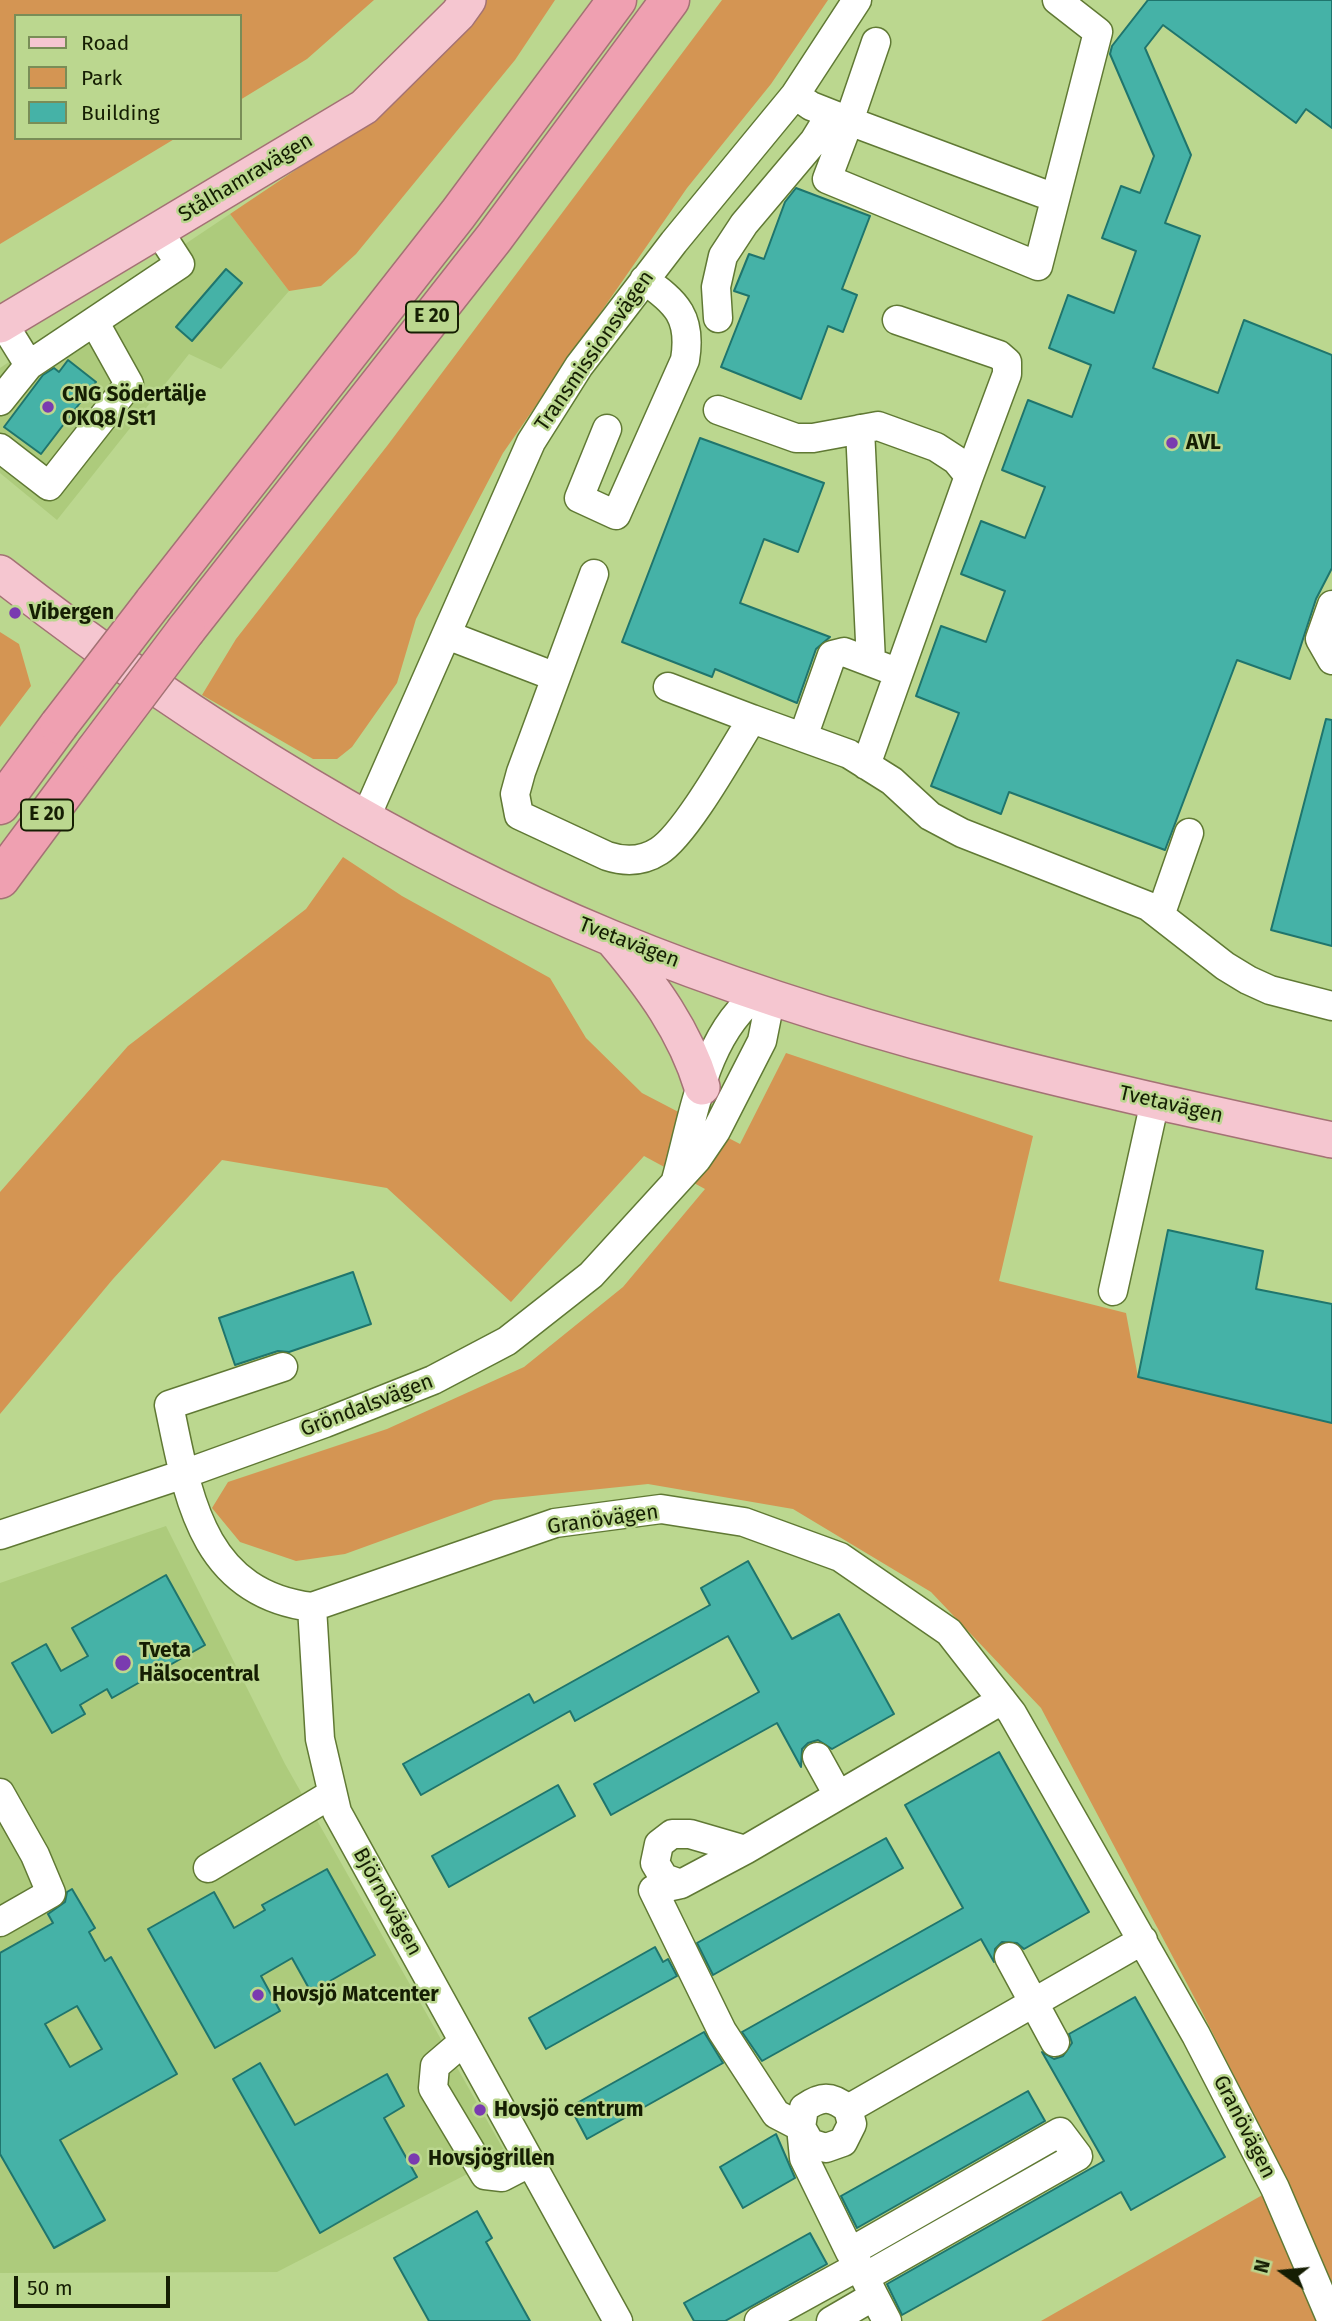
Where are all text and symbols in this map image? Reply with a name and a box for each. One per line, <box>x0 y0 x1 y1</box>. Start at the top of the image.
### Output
legend <box>14 14 242 140</box>
text: Road <box>81 30 129 56</box>
text: Park <box>81 65 122 91</box>
text: Building <box>81 100 160 126</box>
street label: Stålhamravägen <box>174 128 318 228</box>
street label: Transmissionsvägen <box>530 266 660 436</box>
road number: E 20 <box>406 302 458 332</box>
place label: CNG Södertälje OKQ8/St1 <box>62 382 206 432</box>
marker: CNG Södertälje OKQ8/St1 <box>40 399 56 415</box>
place label: AVL <box>1186 430 1221 456</box>
marker: AVL <box>1164 435 1180 451</box>
place label: Vibergen <box>29 600 114 626</box>
marker: Vibergen <box>7 605 23 621</box>
road number: E 20 <box>21 800 73 830</box>
street label: Tvetavägen <box>575 912 683 974</box>
street label: Tvetavägen <box>1117 1081 1225 1129</box>
street label: Gröndalsvägen <box>297 1369 437 1443</box>
street label: Granövägen <box>546 1500 660 1540</box>
place label: Tveta Hälsocentral <box>139 1638 260 1688</box>
marker: Tveta Hälsocentral <box>113 1653 133 1673</box>
street label: Björnövägen <box>347 1844 427 1960</box>
place label: Hovsjö Matcenter <box>272 1982 439 2008</box>
marker: Hovsjö Matcenter <box>250 1987 266 2003</box>
street label: Granövägen <box>1207 2071 1281 2183</box>
place label: Hovsjö centrum <box>494 2097 644 2123</box>
marker: Hovsjö centrum <box>472 2102 488 2118</box>
place label: Hovsjögrillen <box>428 2146 555 2172</box>
marker: Hovsjögrillen <box>406 2151 422 2167</box>
north arrow <box>1248 2237 1318 2307</box>
text: N <box>1249 2257 1275 2276</box>
scale bar <box>18 2262 173 2306</box>
text: 50 m <box>27 2275 73 2301</box>

